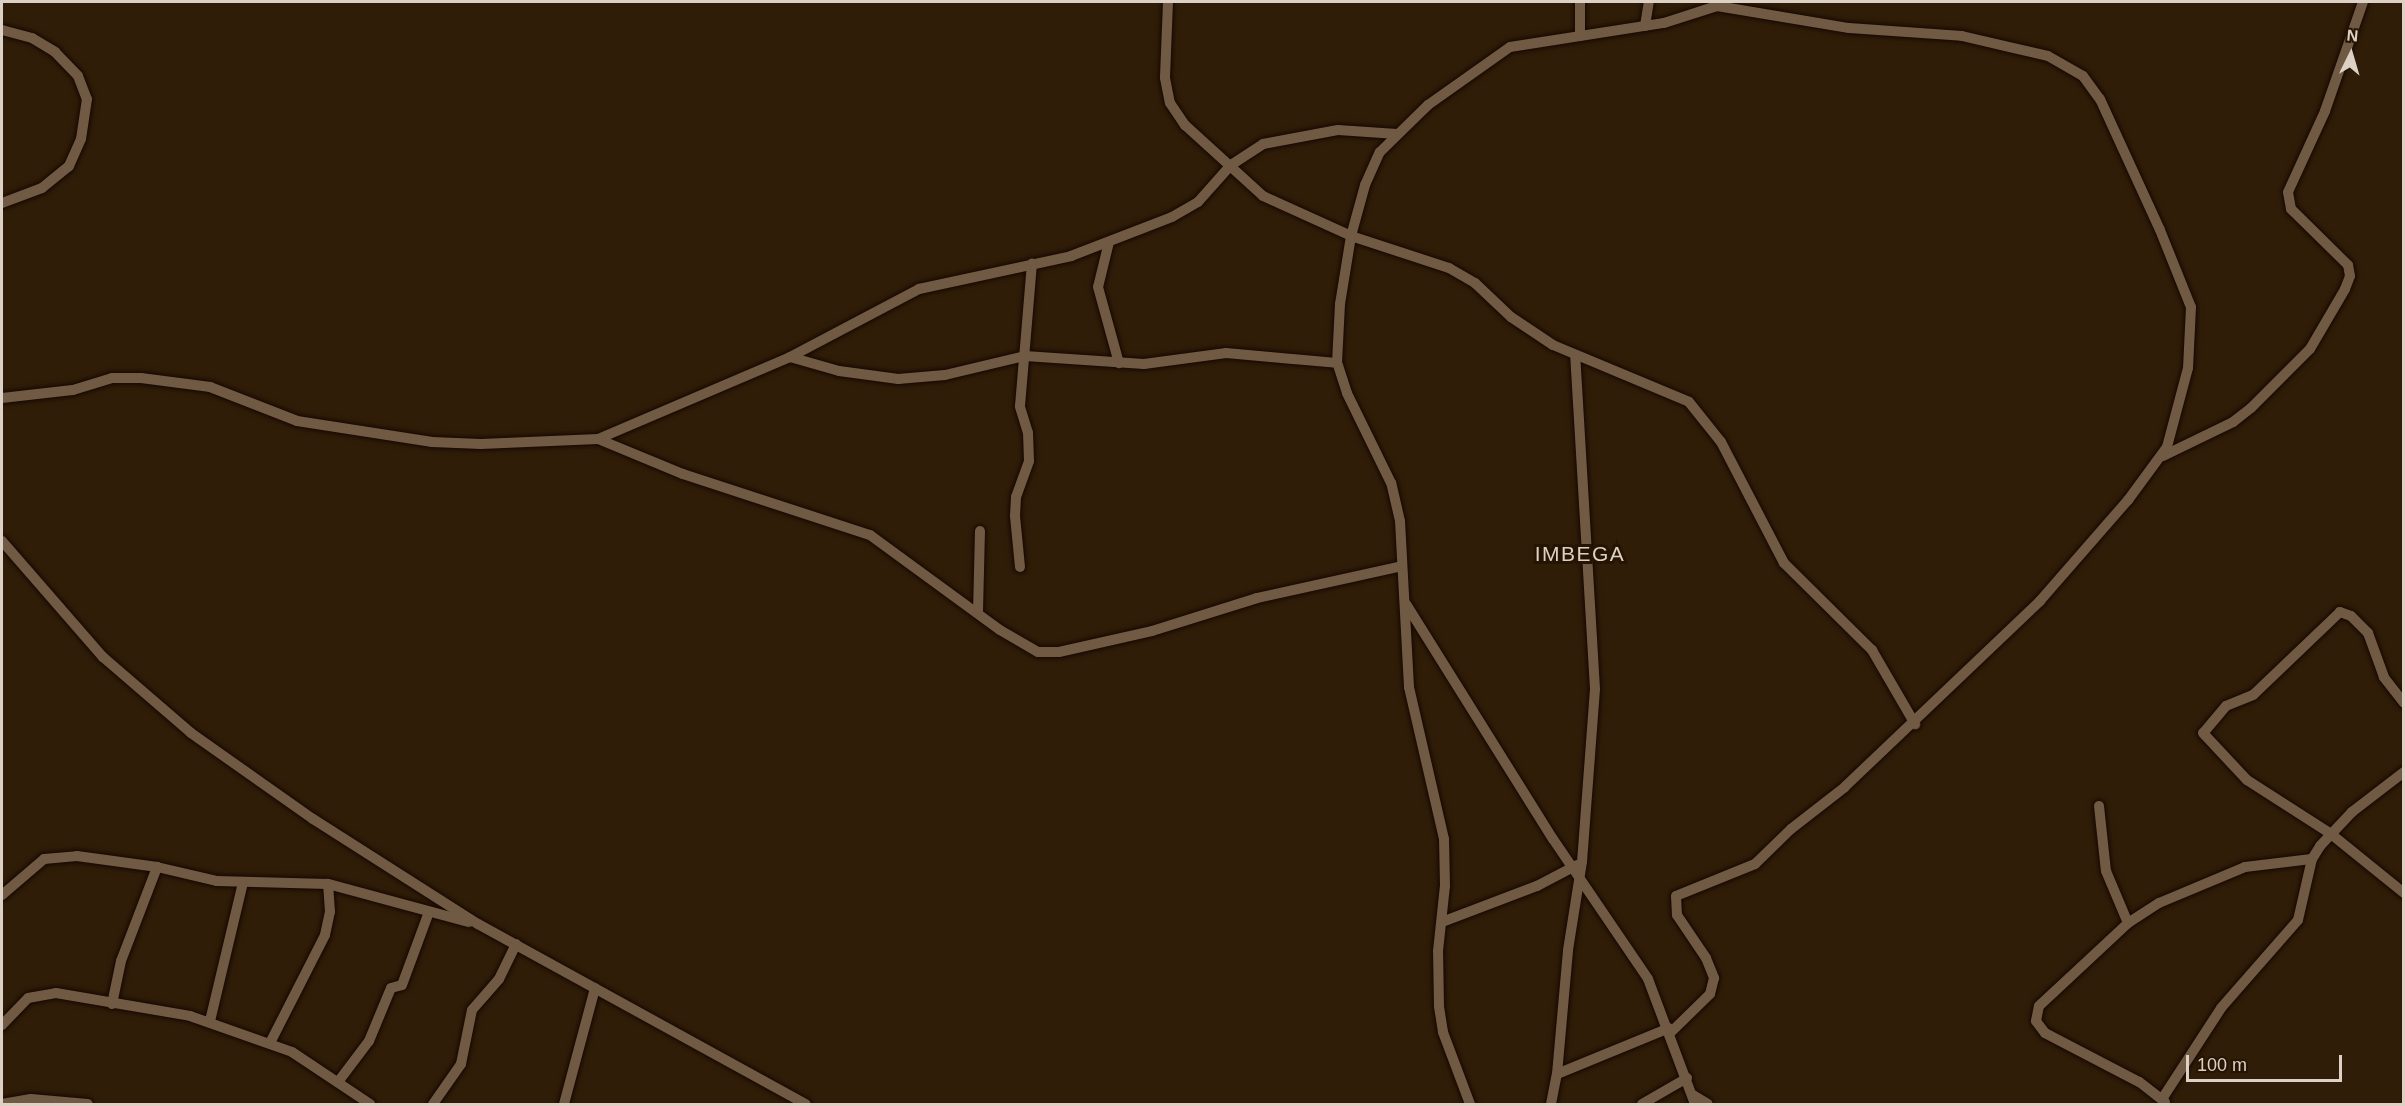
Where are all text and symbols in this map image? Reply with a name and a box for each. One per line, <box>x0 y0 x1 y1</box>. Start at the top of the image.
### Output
north arrow <box>2321 24 2381 84</box>
text: N <box>2346 27 2359 45</box>
district label: IMBEGA <box>1535 541 1625 567</box>
scale bar <box>2189 1043 2345 1081</box>
text: 100 m <box>2197 1055 2247 1075</box>

